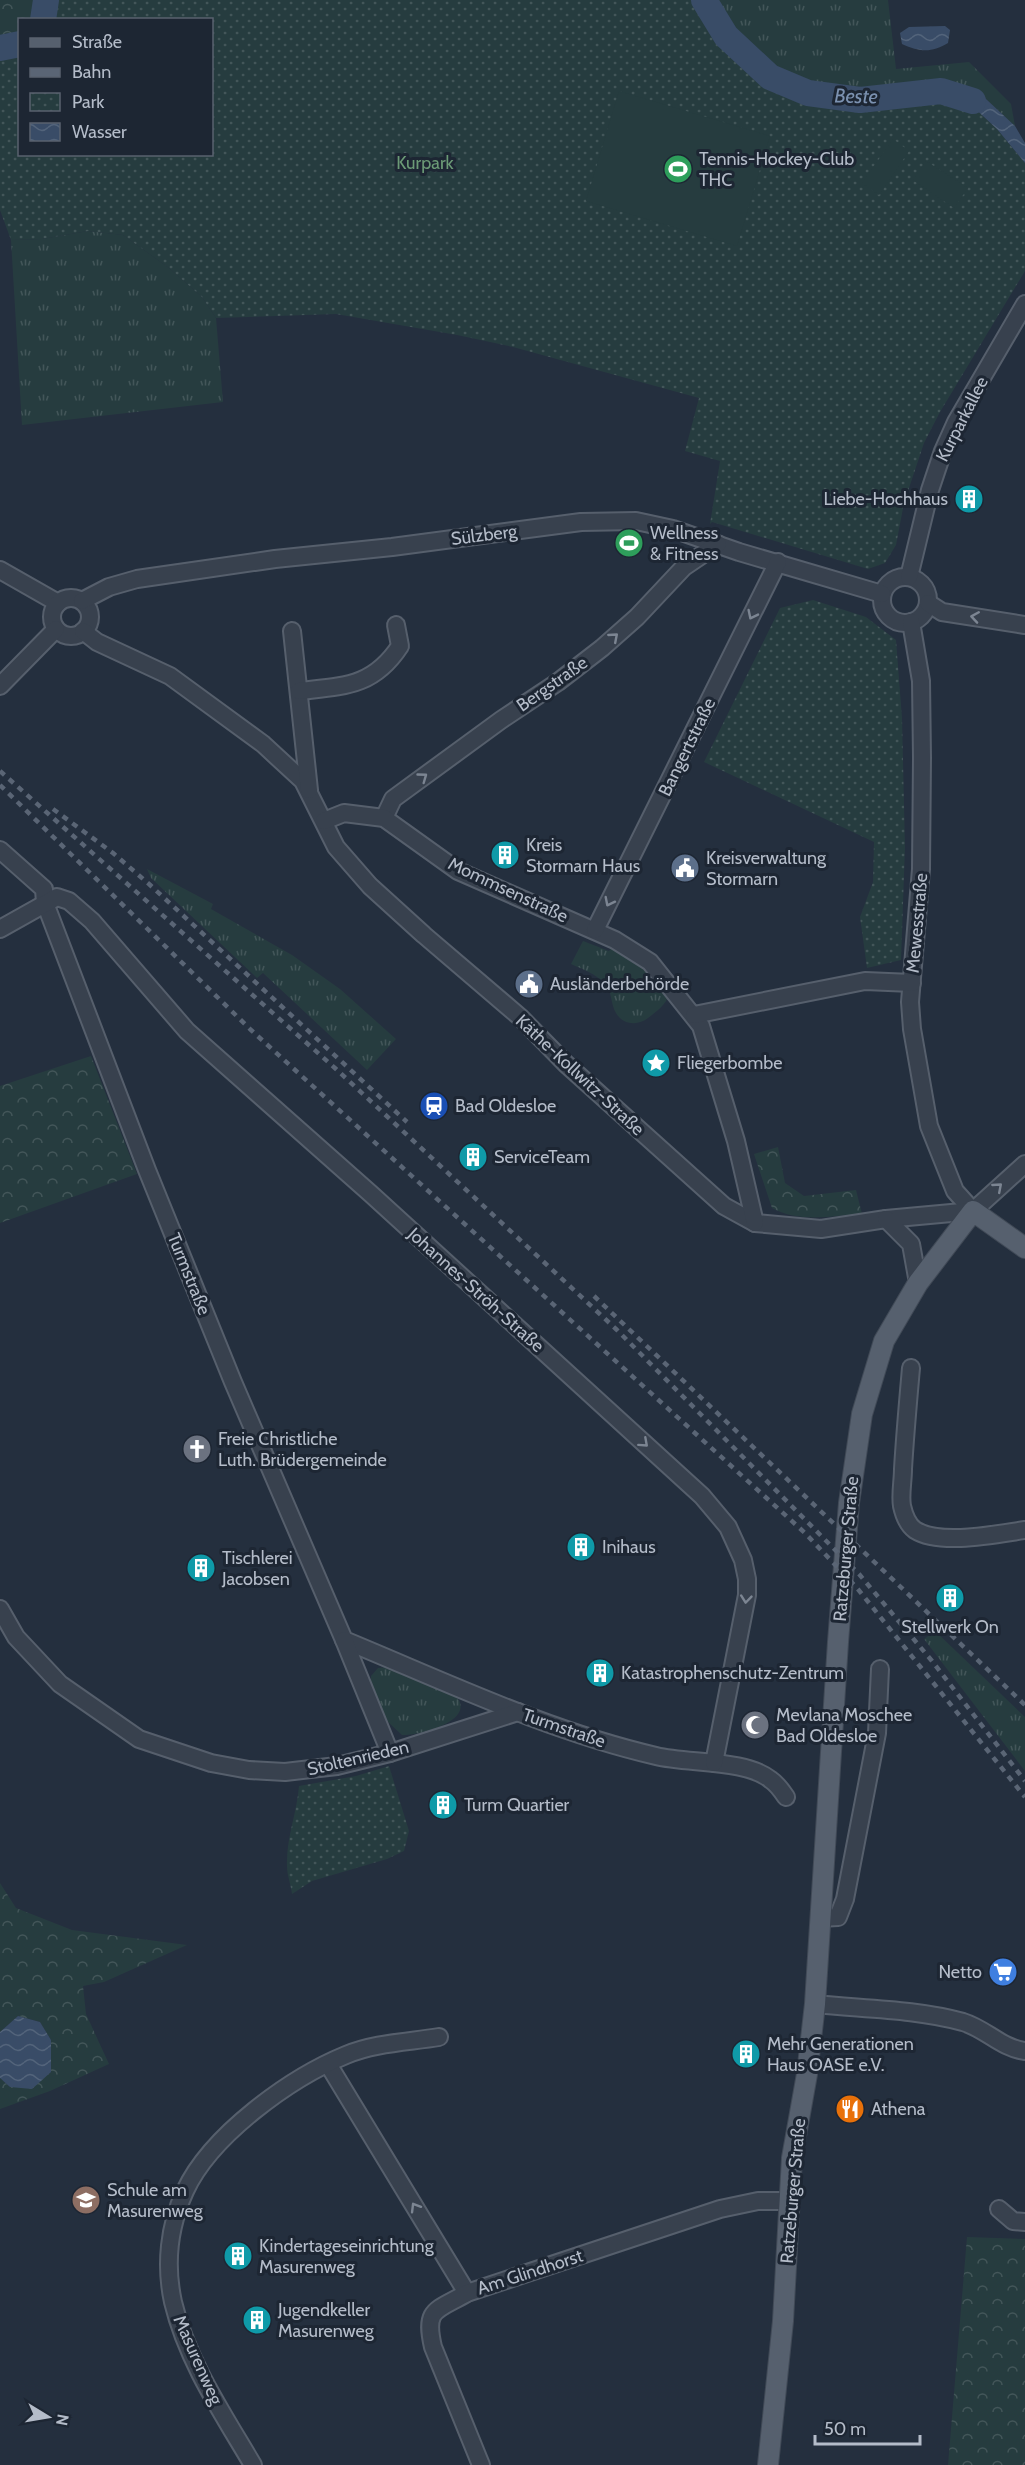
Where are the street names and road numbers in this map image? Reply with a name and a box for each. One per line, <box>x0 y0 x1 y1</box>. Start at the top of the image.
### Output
street label: Kurparkallee <box>931 373 993 465</box>
street label: Sülzberg <box>450 520 519 550</box>
street label: Bergstraße <box>512 652 592 716</box>
street label: Bangertstraße <box>654 694 720 800</box>
street label: Mommsenstraße <box>445 853 571 927</box>
street label: Mewesstraße <box>902 872 932 974</box>
street label: Käthe-Kollwitz-Straße <box>511 1010 649 1140</box>
street label: Johannes-Ströh-Straße <box>403 1222 549 1357</box>
street label: Turmstraße <box>163 1230 215 1318</box>
street label: Ratzeburger Straße <box>829 1475 863 1623</box>
street label: Turmstraße <box>520 1704 608 1752</box>
street label: Stoltenrieden <box>305 1736 411 1780</box>
street label: Ratzeburger Straße <box>776 2117 810 2265</box>
street label: Am Glindhorst <box>474 2245 586 2299</box>
street label: Masurenweg <box>168 2312 228 2409</box>

